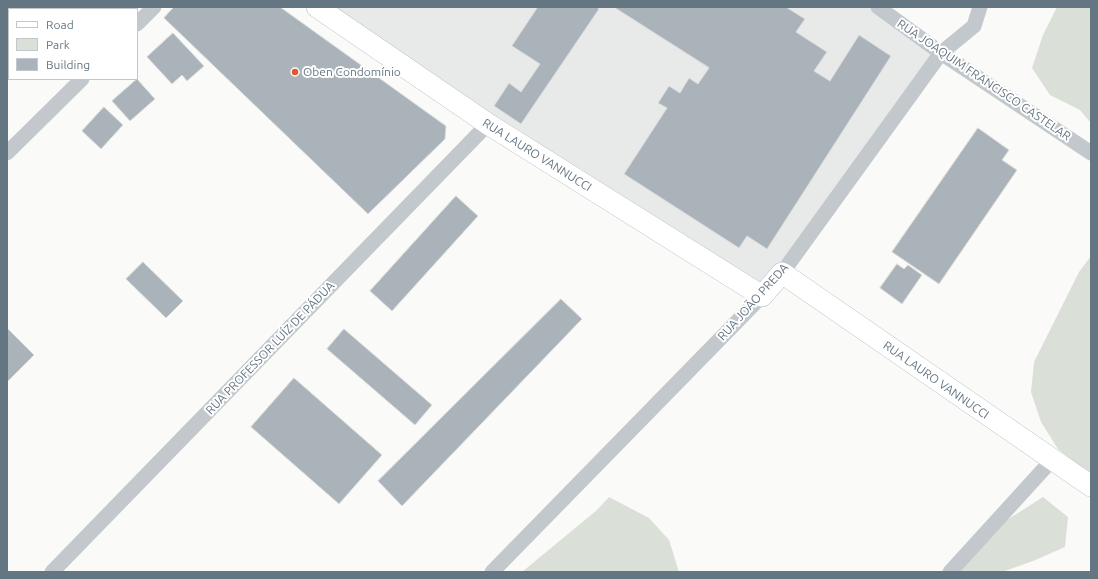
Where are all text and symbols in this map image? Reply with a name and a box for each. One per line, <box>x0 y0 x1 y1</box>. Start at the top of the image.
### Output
legend <box>8 8 138 80</box>
street label: RUA JOAQUIM FRANCISCO CASTELAR <box>894 16 1074 144</box>
text: Road <box>46 18 74 31</box>
text: Park <box>46 38 70 51</box>
text: Building <box>46 58 90 71</box>
place label: Oben Condomínio <box>303 65 401 79</box>
marker: Oben Condomínio <box>290 67 300 77</box>
street label: RUA LAURO VANNUCCI <box>480 116 594 194</box>
street label: RUA JOÃO PREDA <box>715 261 791 343</box>
street label: RUA PROFESSOR LUÍZ DE PÁDUA <box>203 279 337 417</box>
street label: RUA LAURO VANNUCCI <box>880 338 992 422</box>

